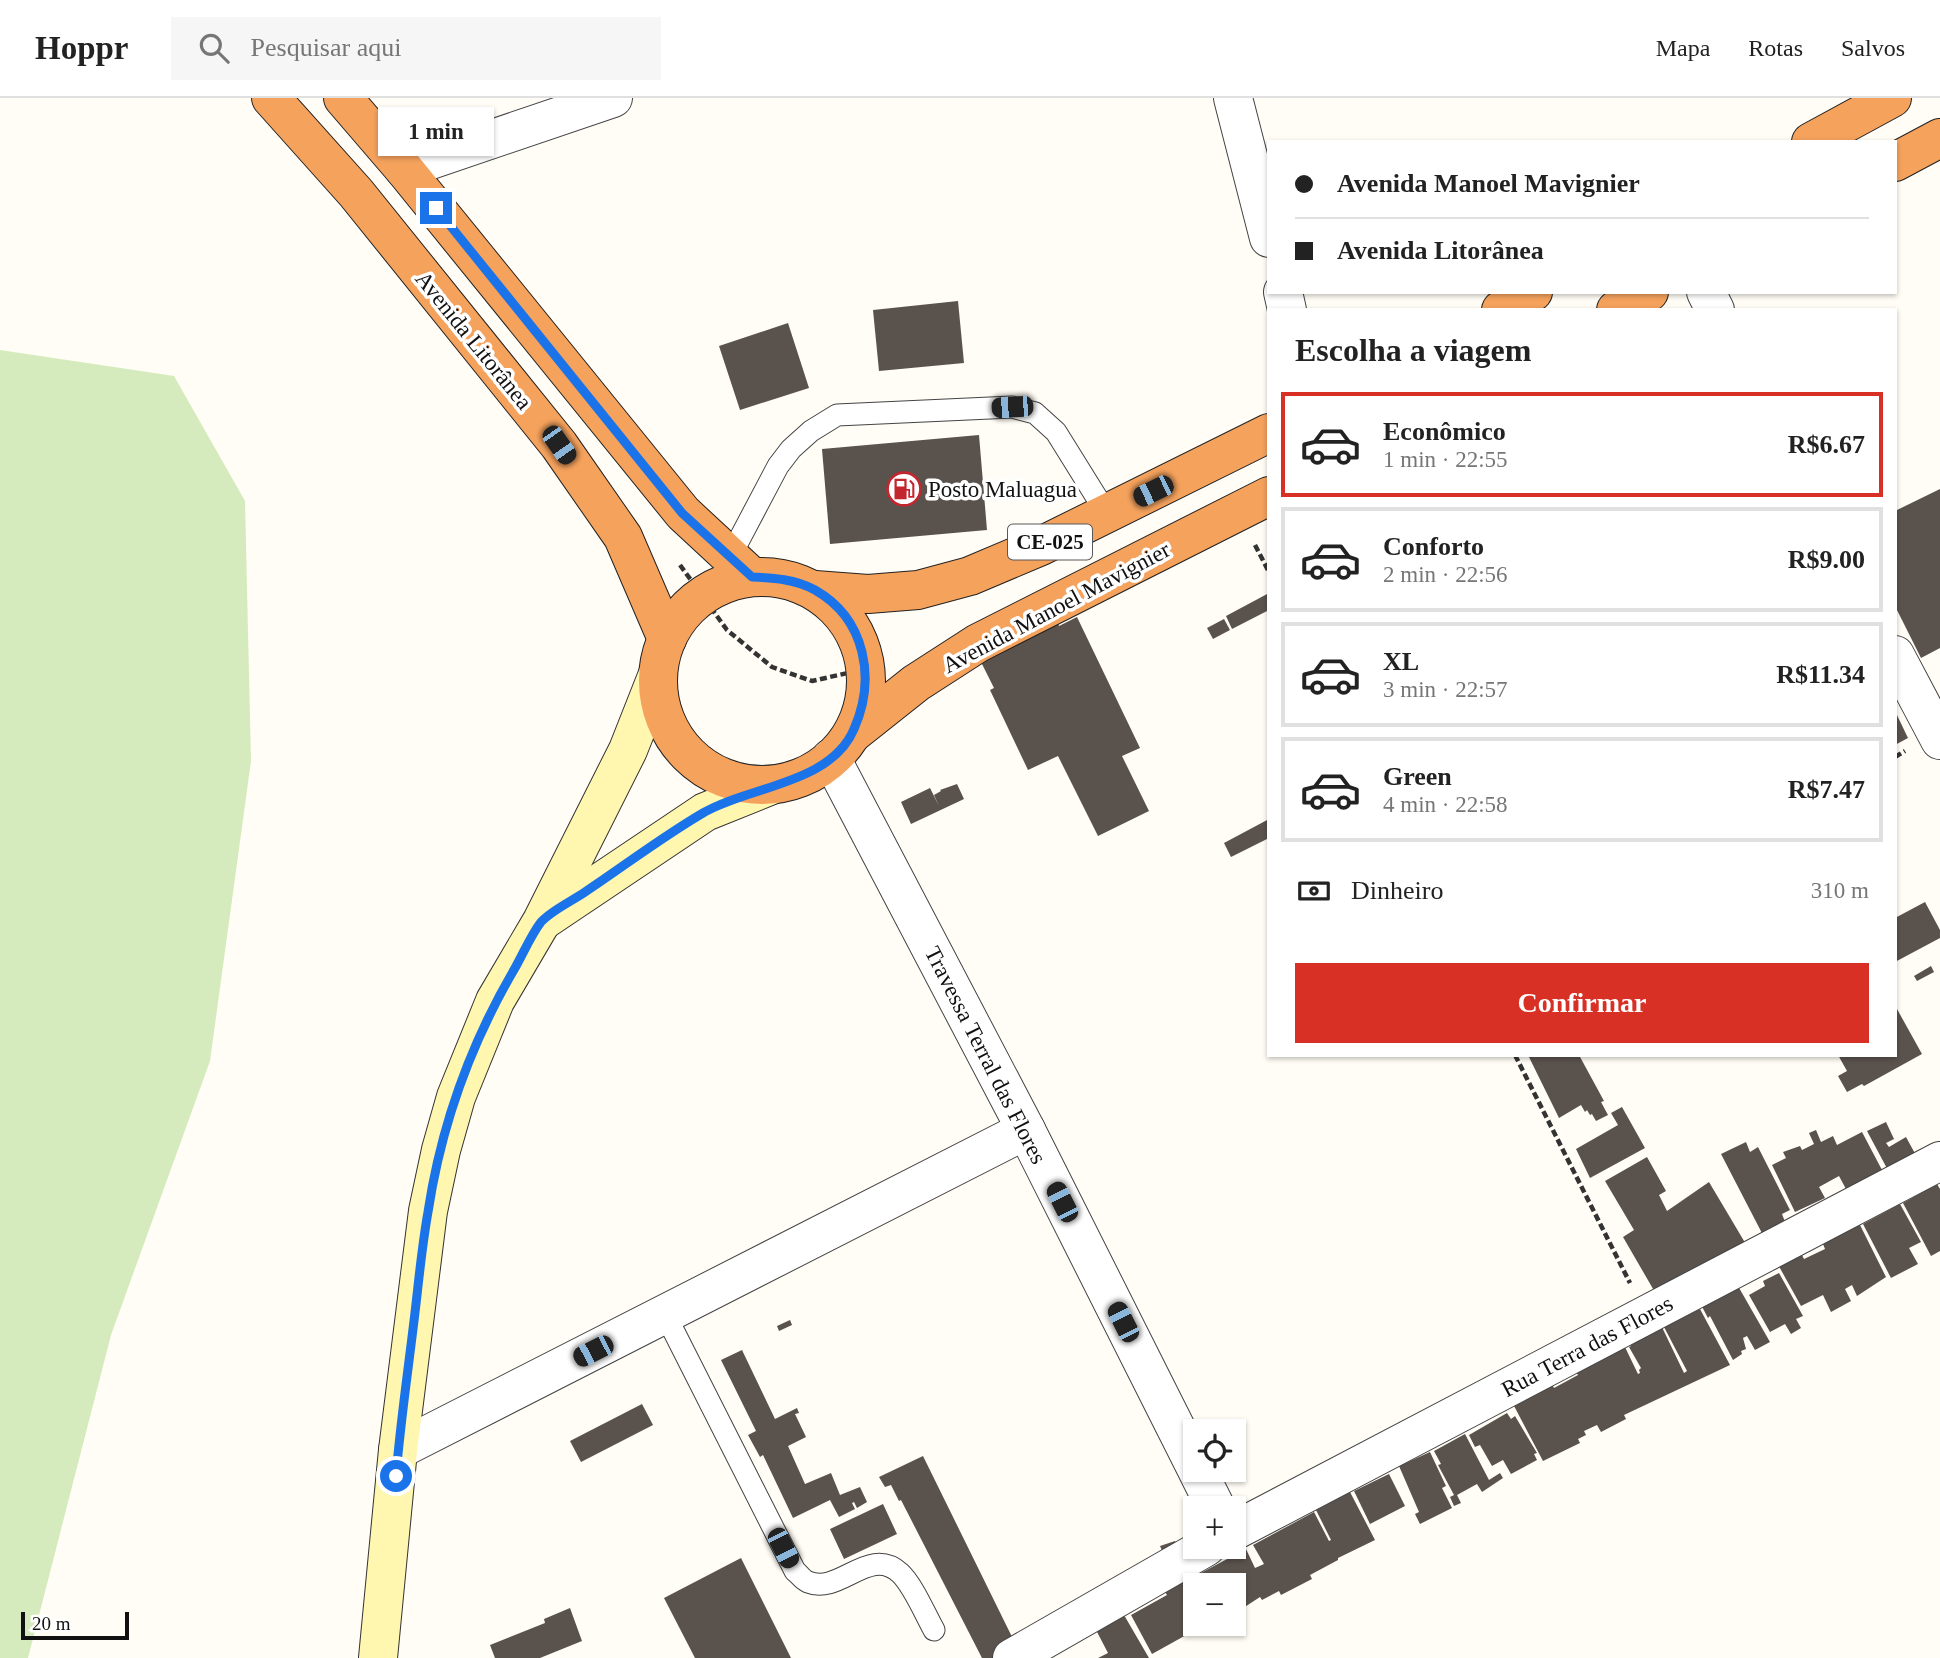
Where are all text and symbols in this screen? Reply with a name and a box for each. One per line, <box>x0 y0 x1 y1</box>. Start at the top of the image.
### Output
search box <box>171 17 661 80</box>
icon: search <box>195 29 233 67</box>
text: Hoppr <box>35 30 129 66</box>
text: Pesquisar aqui <box>251 33 401 62</box>
text: Mapa <box>1656 35 1710 61</box>
text: Rotas <box>1748 35 1803 61</box>
text: Salvos <box>1841 35 1905 61</box>
callout: 1 min <box>378 106 494 155</box>
text: 1 min <box>408 119 464 144</box>
text: Avenida Manoel Mavignier <box>1337 169 1640 198</box>
route end <box>420 192 452 224</box>
text: Avenida Litorânea <box>1337 236 1544 265</box>
street label: Avenida Litorânea <box>410 266 537 414</box>
text: Escolha a viagem <box>1295 332 1531 368</box>
car <box>991 395 1034 419</box>
icon: car <box>1299 413 1362 476</box>
text: Econômico <box>1383 417 1506 446</box>
car <box>539 422 580 468</box>
text: R$6.67 <box>1788 430 1865 459</box>
text: 1 min · 22:55 <box>1383 447 1508 472</box>
fuel station icon: Posto Maluagua <box>885 470 923 508</box>
car <box>1130 472 1177 510</box>
place label: Posto Maluagua <box>928 477 1077 502</box>
road number: CE-025 <box>1008 524 1092 560</box>
icon: car <box>1299 528 1362 591</box>
text: Conforto <box>1383 532 1484 561</box>
street label: Avenida Manoel Mavignier <box>938 537 1174 678</box>
text: R$9.00 <box>1788 545 1865 574</box>
text: 2 min · 22:56 <box>1383 562 1508 587</box>
icon: car <box>1299 643 1362 706</box>
text: XL <box>1383 647 1419 676</box>
text: R$11.34 <box>1776 660 1865 689</box>
text: 3 min · 22:57 <box>1383 677 1508 702</box>
icon: car <box>1299 758 1362 821</box>
text: Green <box>1383 762 1452 791</box>
text: R$7.47 <box>1788 775 1865 804</box>
text: 4 min · 22:58 <box>1383 792 1508 817</box>
icon: cash <box>1295 872 1333 910</box>
text: Dinheiro <box>1351 876 1443 905</box>
text: 310 m <box>1811 878 1869 903</box>
street label: Travessa Terral das Flores <box>920 942 1051 1168</box>
button: Confirmar <box>1295 963 1869 1043</box>
car <box>1044 1179 1081 1225</box>
street label: Rua Terra das Flores <box>1497 1291 1677 1402</box>
car <box>1105 1299 1142 1345</box>
car <box>570 1332 617 1370</box>
map controls <box>1183 1419 1246 1636</box>
button: locate <box>1183 1419 1246 1482</box>
route start <box>380 1460 412 1492</box>
button: + <box>1183 1496 1246 1559</box>
car <box>765 1525 802 1571</box>
button: − <box>1183 1573 1246 1636</box>
scale bar <box>21 1609 130 1641</box>
text: 20 m <box>32 1613 71 1634</box>

